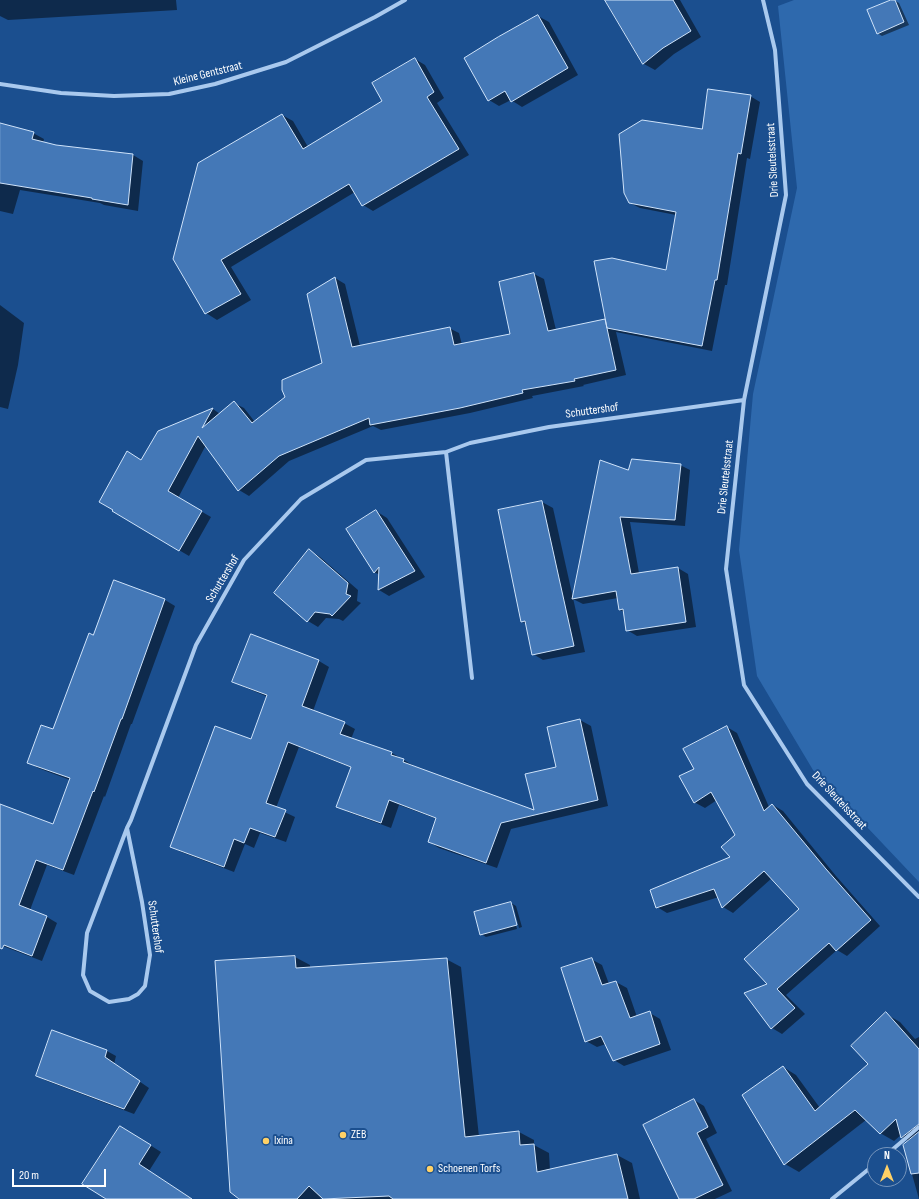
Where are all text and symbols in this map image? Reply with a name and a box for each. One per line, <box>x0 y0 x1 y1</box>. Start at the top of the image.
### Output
street label: Kleine Gentstraat <box>172 59 244 89</box>
street label: Drie Sleutelsstraat <box>764 122 782 198</box>
street label: Schuttershof <box>565 400 619 422</box>
street label: Drie Sleutelsstraat <box>715 439 737 515</box>
street label: Schuttershof <box>203 552 243 606</box>
street label: Drie Sleutelsstraat <box>808 769 870 833</box>
street label: Schuttershof <box>144 900 166 954</box>
place label: ZEB <box>351 1128 366 1142</box>
marker: ZEB <box>338 1130 348 1140</box>
place label: Ixina <box>274 1134 293 1148</box>
marker: Ixina <box>261 1136 271 1146</box>
north arrow <box>867 1147 907 1187</box>
text: N <box>884 1149 890 1162</box>
scale bar <box>14 1161 108 1187</box>
place label: Schoenen Torfs <box>438 1162 500 1176</box>
marker: Schoenen Torfs <box>425 1164 435 1174</box>
text: 20 m <box>19 1168 39 1183</box>

